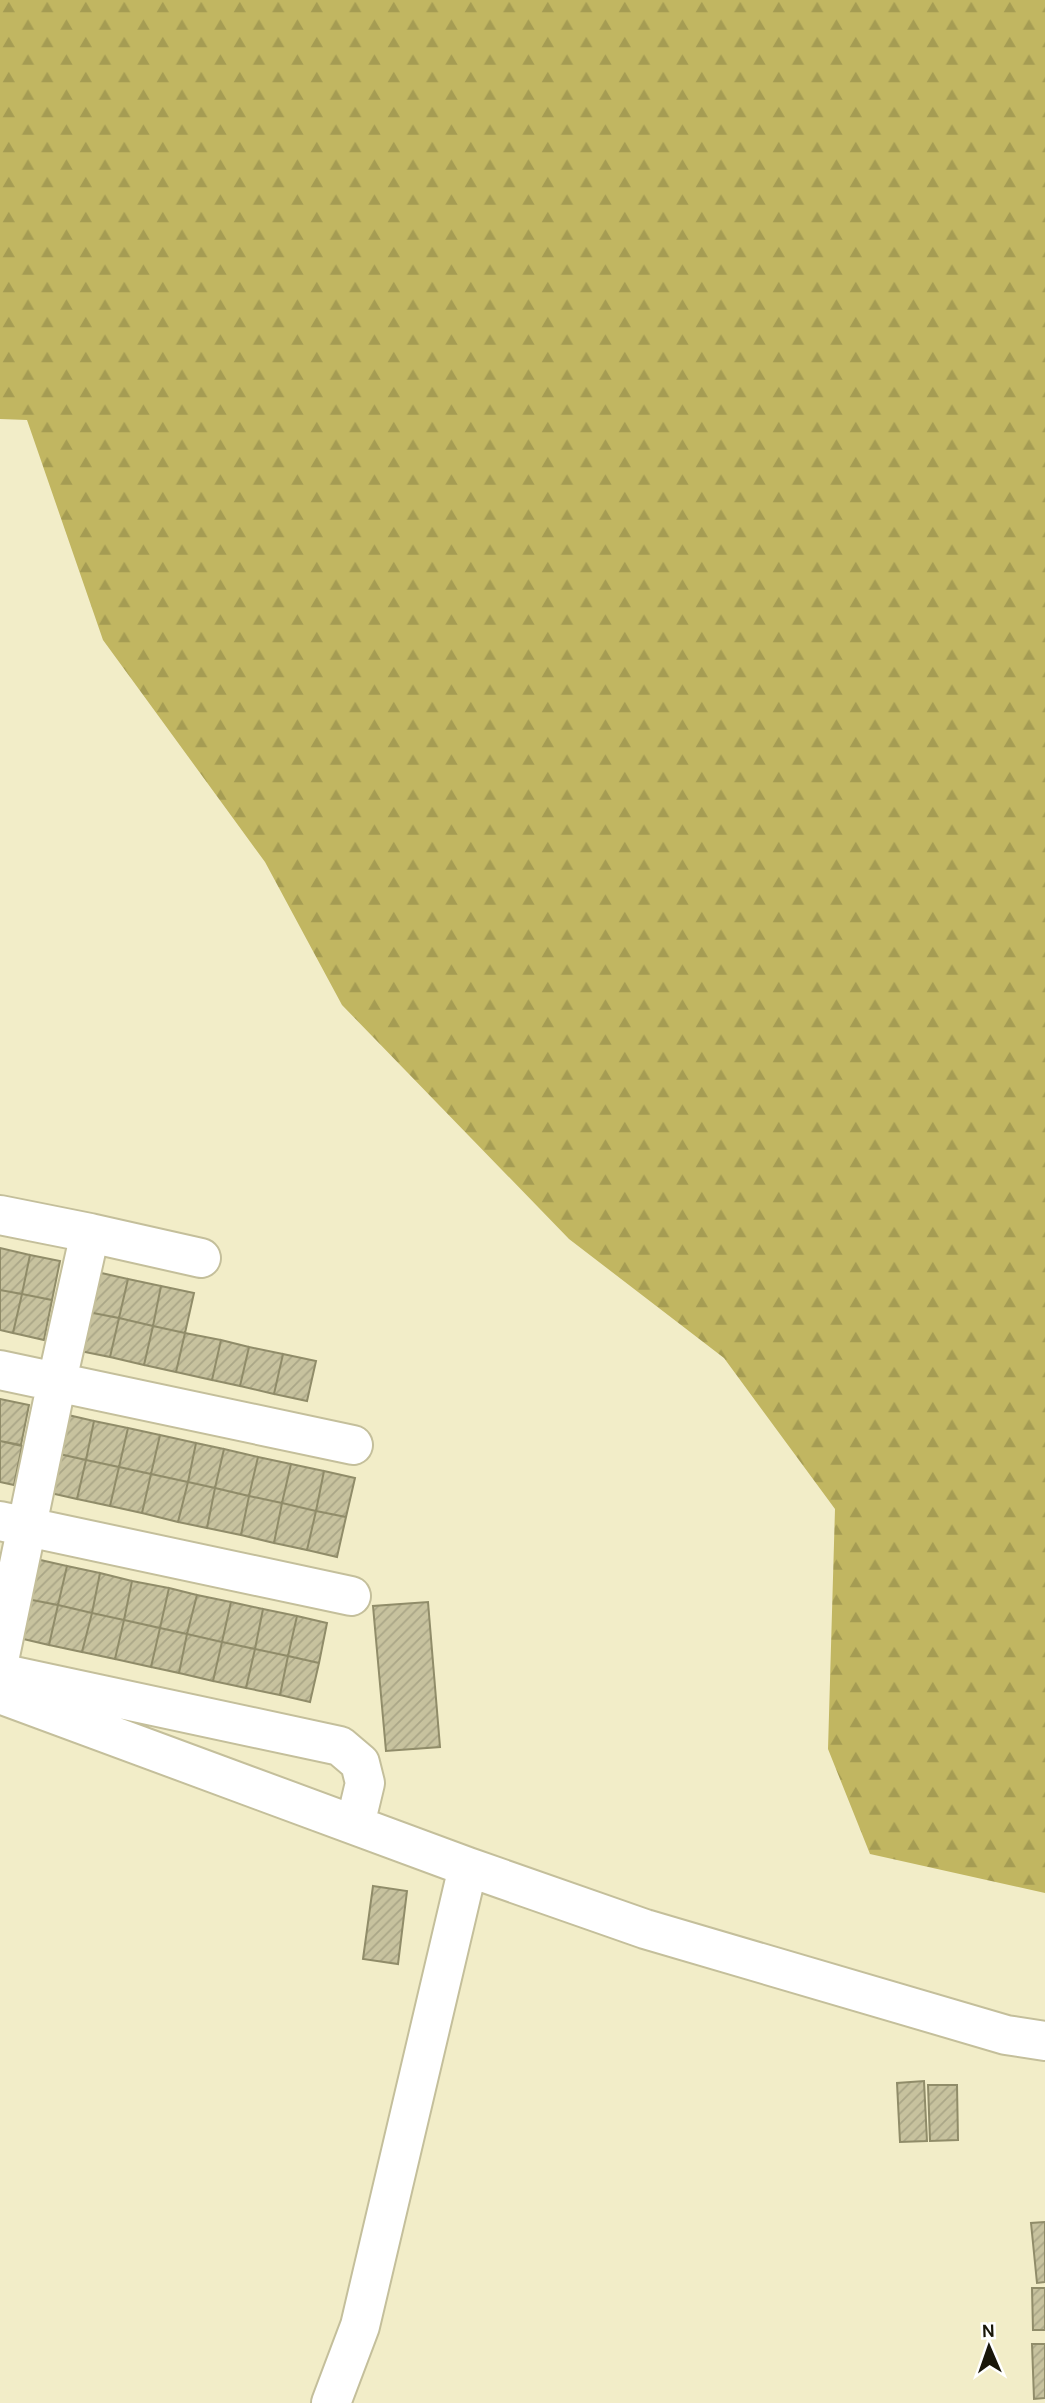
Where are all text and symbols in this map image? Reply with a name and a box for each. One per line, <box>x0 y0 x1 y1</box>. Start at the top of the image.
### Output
north arrow <box>954 2312 1024 2382</box>
text: N <box>981 2320 996 2342</box>

